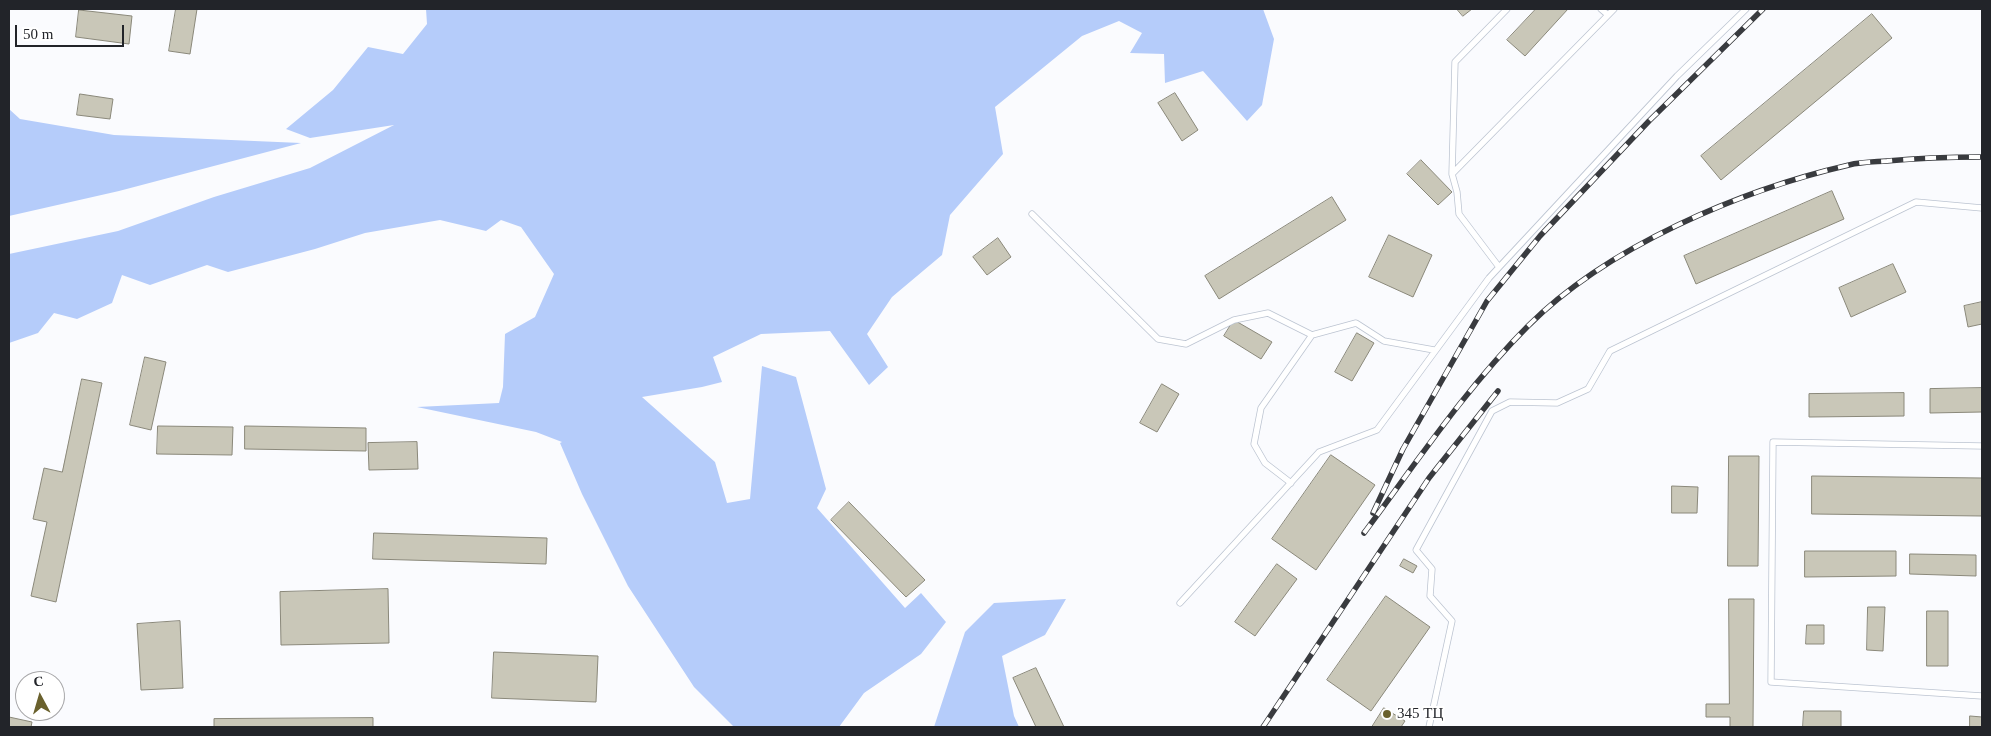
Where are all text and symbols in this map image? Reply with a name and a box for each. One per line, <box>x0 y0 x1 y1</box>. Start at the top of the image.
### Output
scale bar <box>18 15 126 47</box>
text: 50 m <box>23 26 53 42</box>
north arrow <box>15 671 65 721</box>
text: С <box>33 674 44 690</box>
place label: 345 ТЦ <box>1397 705 1443 723</box>
marker: 345 ТЦ <box>1381 708 1393 720</box>

